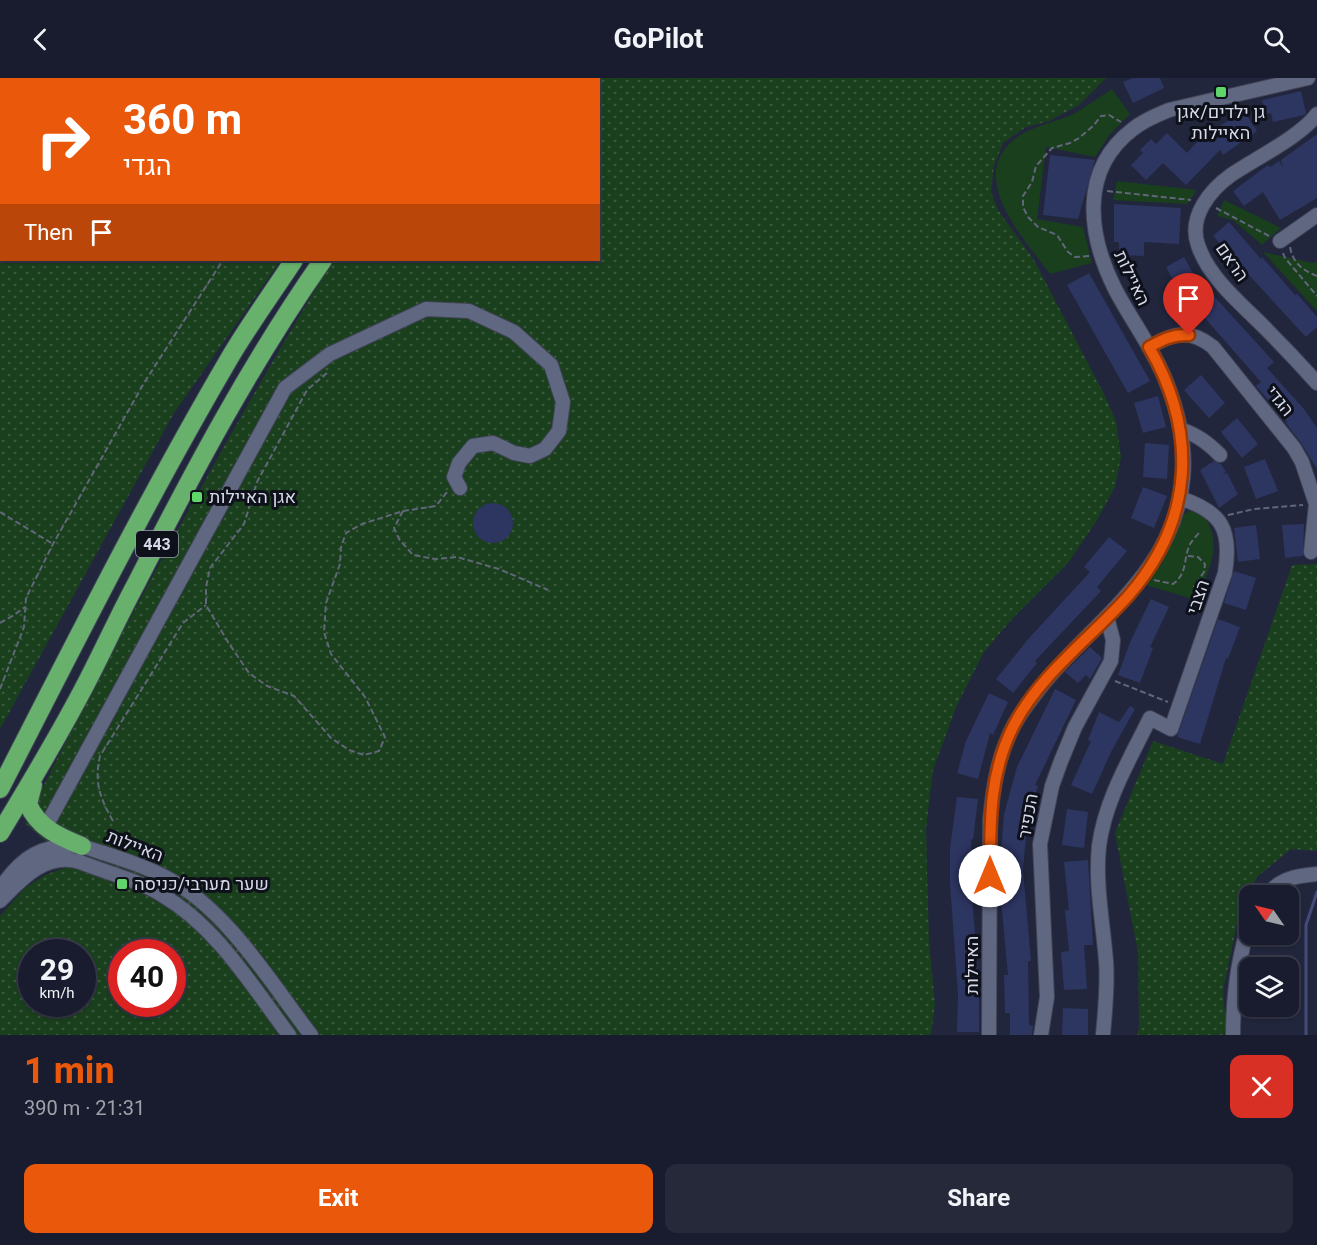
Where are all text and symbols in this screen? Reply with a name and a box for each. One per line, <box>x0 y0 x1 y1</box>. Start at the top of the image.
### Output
text: GoPilot <box>614 20 703 59</box>
icon: back <box>24 23 57 56</box>
icon: search <box>1260 23 1293 56</box>
marker: גן ילדים/אגן האיילות <box>1214 85 1228 99</box>
text: 360 m <box>123 90 242 152</box>
place label: גן ילדים/אגן האיילות <box>1177 99 1265 147</box>
icon: right <box>24 102 102 180</box>
text: הגדי <box>123 147 172 186</box>
icon: arrive <box>85 216 118 249</box>
text: Then <box>24 217 73 249</box>
street label: הראם <box>1208 237 1255 287</box>
street label: האיילות <box>1107 246 1157 311</box>
pin <box>1163 273 1214 335</box>
icon: arrive <box>1172 282 1205 315</box>
street label: הגדי <box>1259 380 1300 422</box>
place label: אגן האיילות <box>209 484 296 511</box>
marker: אגן האיילות <box>190 490 204 504</box>
road number: 443 <box>136 531 178 557</box>
street label: הצבי <box>1180 576 1217 618</box>
street label: הכפיר <box>1011 791 1046 841</box>
street label: האיילות <box>103 823 167 870</box>
position arrow <box>958 844 1022 908</box>
place label: שער מערבי/כניסה <box>134 871 269 898</box>
marker: שער מערבי/כניסה <box>115 877 129 891</box>
north arrow <box>1239 885 1299 945</box>
map controls <box>1239 885 1299 1017</box>
street label: האיילות <box>959 936 986 994</box>
speed limit sign: 40 <box>108 939 186 1017</box>
text: 29 <box>40 949 74 993</box>
button: layers <box>1239 957 1299 1017</box>
text: km/h <box>39 982 75 1004</box>
text: 1 min <box>24 1045 115 1098</box>
button: close <box>1230 1055 1293 1118</box>
text: 390 m · 21:31 <box>24 1094 145 1123</box>
button: Exit <box>24 1164 653 1233</box>
button: Share <box>665 1164 1293 1233</box>

